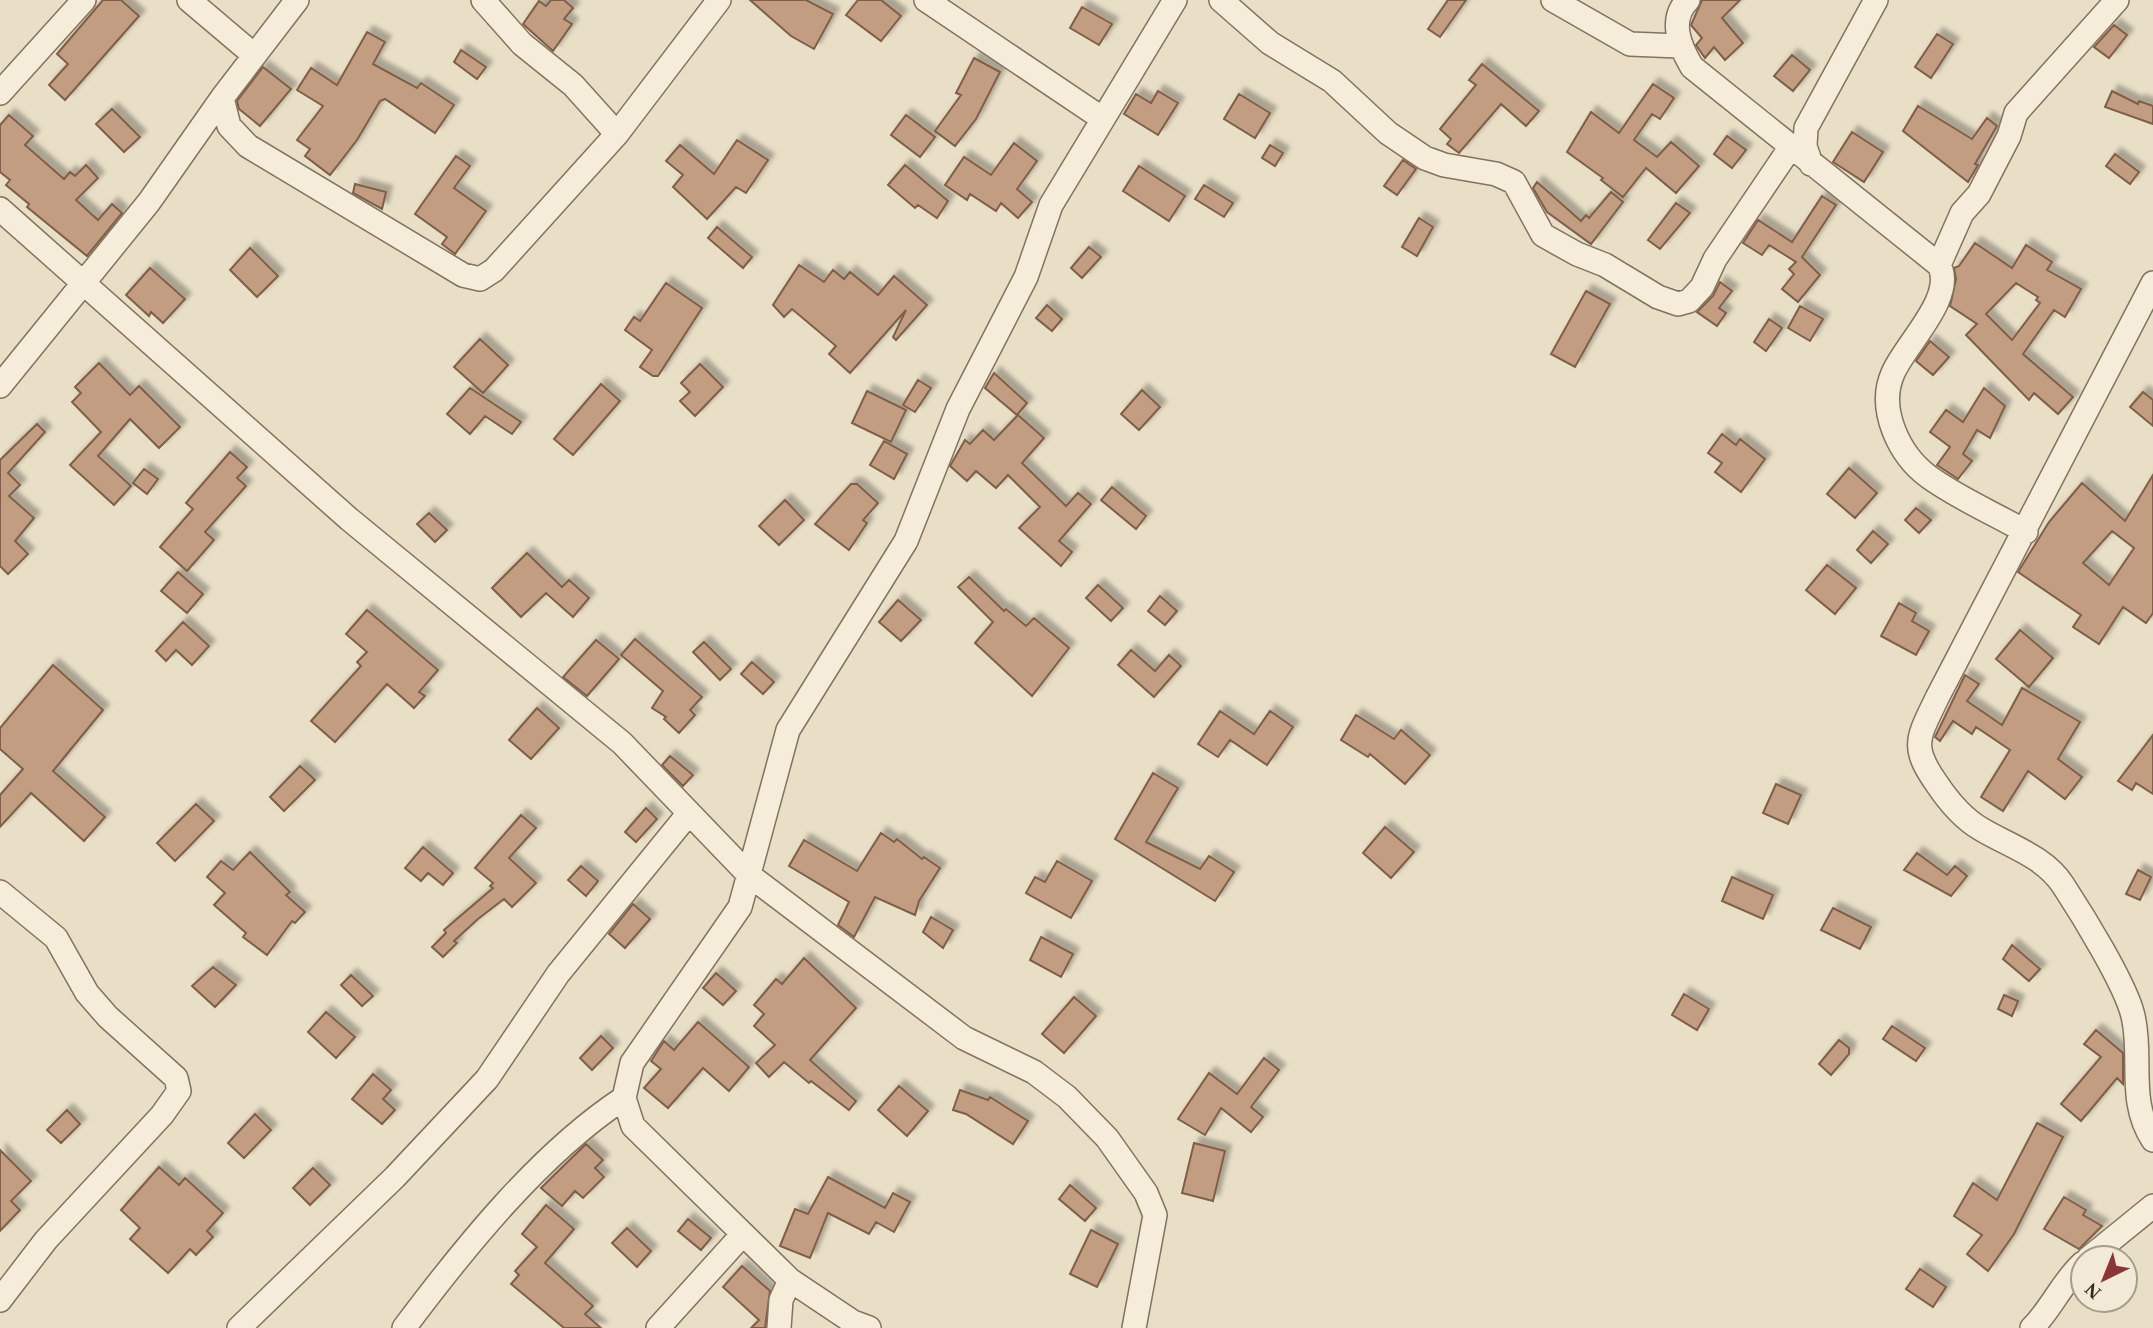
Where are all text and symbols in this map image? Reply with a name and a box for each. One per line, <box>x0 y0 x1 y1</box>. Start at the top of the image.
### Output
north arrow <box>2069 1244 2139 1314</box>
text: N <box>2080 1279 2105 1303</box>

